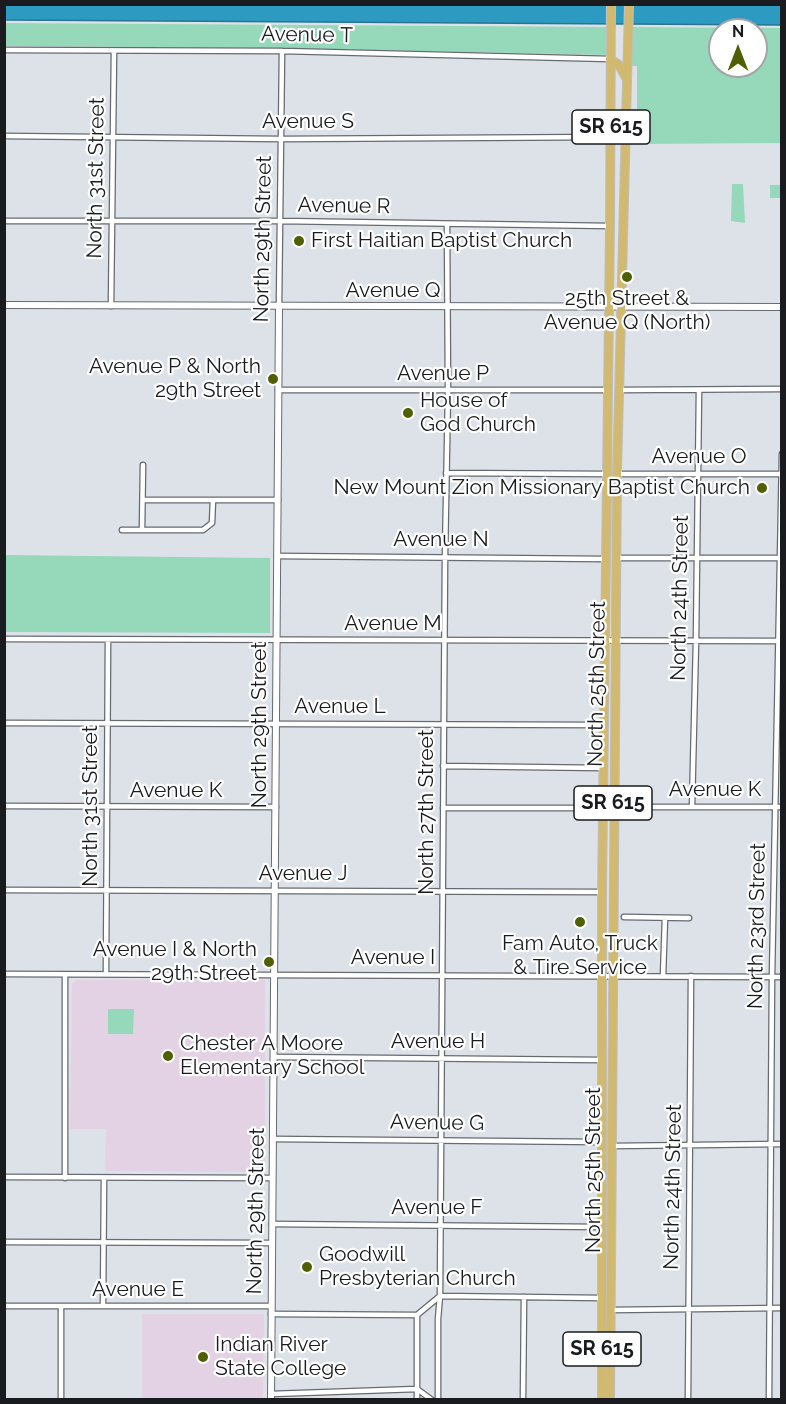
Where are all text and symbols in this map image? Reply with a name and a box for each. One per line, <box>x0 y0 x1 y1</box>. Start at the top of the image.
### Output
north arrow <box>708 18 768 78</box>
street label: Avenue T <box>261 22 353 48</box>
text: N <box>732 22 744 41</box>
street label: North 31st Street <box>82 97 110 259</box>
street label: Avenue S <box>262 109 354 135</box>
road number: SR 615 <box>572 110 650 144</box>
street label: North 29th Street <box>249 155 277 323</box>
street label: Avenue R <box>297 193 391 219</box>
place label: First Haitian Baptist Church <box>311 228 572 254</box>
marker: First Haitian Baptist Church <box>292 234 306 248</box>
marker: 25th Street & Avenue Q (North) <box>620 270 634 284</box>
street label: Avenue Q <box>346 278 440 304</box>
place label: 25th Street & Avenue Q (North) <box>544 286 710 336</box>
place label: Avenue P & North 29th Street <box>89 354 261 404</box>
street label: Avenue P <box>397 361 489 387</box>
marker: Avenue P & North 29th Street <box>266 372 280 386</box>
place label: House of God Church <box>420 388 536 438</box>
marker: House of God Church <box>401 406 415 420</box>
street label: Avenue O <box>652 444 746 470</box>
place label: New Mount Zion Missionary Baptist Church <box>333 475 750 501</box>
marker: New Mount Zion Missionary Baptist Church <box>755 481 769 495</box>
street label: North 24th Street <box>666 515 694 681</box>
street label: Avenue N <box>393 527 489 553</box>
street label: North 25th Street <box>583 601 611 767</box>
street label: Avenue M <box>344 611 442 637</box>
street label: North 29th Street <box>247 642 273 808</box>
street label: Avenue L <box>294 694 386 720</box>
street label: North 31st Street <box>78 725 104 887</box>
street label: North 27th Street <box>414 729 440 895</box>
street label: Avenue K <box>669 777 761 803</box>
street label: Avenue K <box>130 778 222 804</box>
road number: SR 615 <box>574 786 652 820</box>
street label: North 23rd Street <box>743 843 771 1009</box>
street label: Avenue J <box>258 861 348 887</box>
marker: Fam Auto, Truck & Tire Service <box>573 915 587 929</box>
place label: Fam Auto, Truck & Tire Service <box>502 931 658 981</box>
place label: Avenue I & North 29th Street <box>93 937 257 987</box>
street label: Avenue I <box>351 945 435 971</box>
marker: Avenue I & North 29th Street <box>262 955 276 969</box>
street label: Avenue H <box>391 1029 485 1055</box>
place label: Chester A Moore Elementary School <box>180 1031 364 1081</box>
marker: Chester A Moore Elementary School <box>161 1049 175 1063</box>
street label: North 25th Street <box>581 1087 607 1253</box>
street label: North 24th Street <box>659 1104 687 1270</box>
street label: Avenue G <box>390 1110 484 1136</box>
street label: North 29th Street <box>242 1127 270 1295</box>
street label: Avenue F <box>391 1195 483 1221</box>
place label: Goodwill Presbyterian Church <box>319 1242 516 1292</box>
marker: Goodwill Presbyterian Church <box>300 1260 314 1274</box>
street label: Avenue E <box>92 1277 184 1303</box>
place label: Indian River State College <box>215 1332 346 1382</box>
road number: SR 615 <box>563 1332 641 1366</box>
marker: Indian River State College <box>196 1350 210 1364</box>

